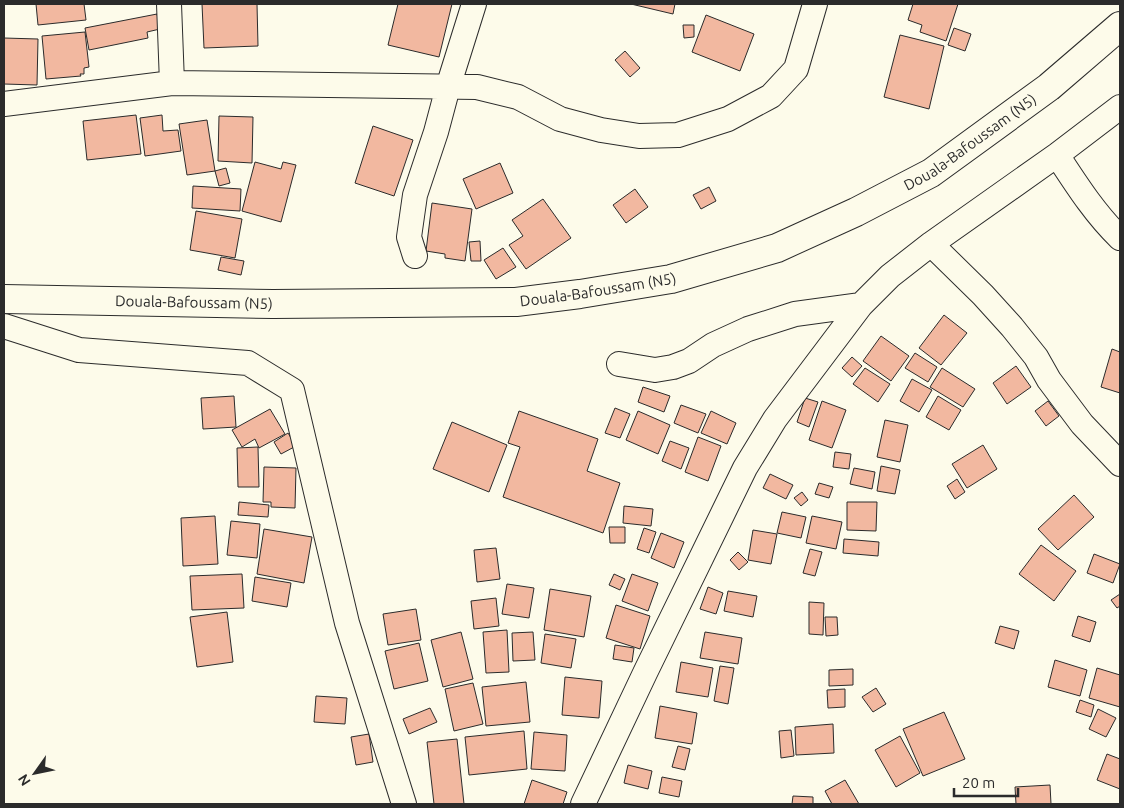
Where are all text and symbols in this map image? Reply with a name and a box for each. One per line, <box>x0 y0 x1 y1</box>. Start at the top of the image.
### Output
street label: Douala-Bafoussam (N5) <box>901 90 1039 194</box>
street label: Douala-Bafoussam (N5) <box>519 269 678 309</box>
street label: Douala-Bafoussam (N5) <box>115 292 273 312</box>
north arrow <box>10 748 60 798</box>
scale bar <box>954 766 1018 798</box>
text: N <box>15 771 34 789</box>
text: 20 m <box>962 774 995 791</box>

